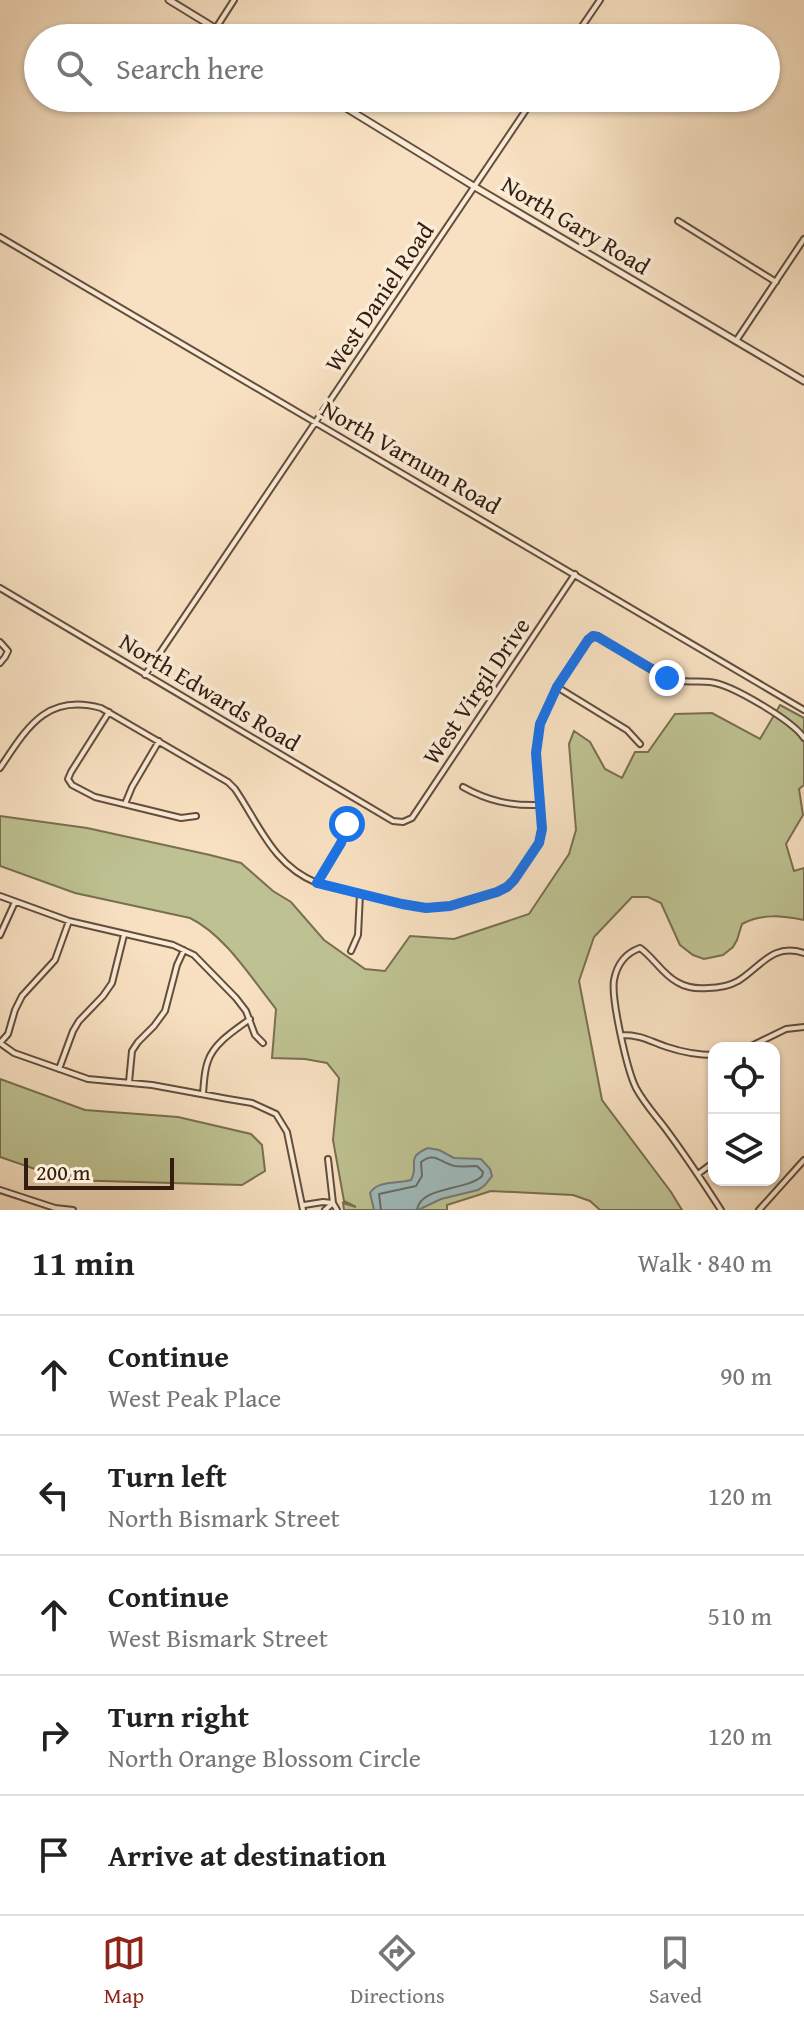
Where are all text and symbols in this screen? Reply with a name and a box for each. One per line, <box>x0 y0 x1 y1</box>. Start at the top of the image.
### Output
search box <box>24 24 780 112</box>
icon: search <box>52 46 96 90</box>
text: Search here <box>116 46 264 90</box>
street label: North Gary Road <box>495 167 657 283</box>
street label: West Daniel Road <box>316 215 442 379</box>
street label: North Varnum Road <box>315 391 507 523</box>
street label: West Virgil Drive <box>414 610 538 772</box>
street label: North Edwards Road <box>113 624 307 760</box>
route end <box>649 660 685 696</box>
route start <box>329 806 365 842</box>
map controls <box>708 1042 780 1186</box>
button: locate <box>708 1042 780 1114</box>
button: layers <box>708 1114 780 1186</box>
scale bar <box>24 1154 174 1190</box>
text: 200 m <box>36 1156 91 1188</box>
text: 11 min <box>32 1238 134 1287</box>
text: Walk · 840 m <box>638 1243 772 1282</box>
text: Continue <box>108 1334 229 1378</box>
icon: ahead <box>32 1353 76 1397</box>
text: 90 m <box>720 1356 772 1395</box>
text: West Peak Place <box>108 1378 281 1417</box>
text: Turn left <box>108 1454 227 1498</box>
icon: left <box>32 1473 76 1517</box>
text: 120 m <box>707 1476 772 1515</box>
text: North Bismark Street <box>108 1498 340 1537</box>
text: Continue <box>108 1574 229 1618</box>
icon: ahead <box>32 1593 76 1637</box>
text: 510 m <box>707 1596 772 1635</box>
text: West Bismark Street <box>108 1618 328 1657</box>
text: Turn right <box>108 1694 249 1738</box>
icon: right <box>32 1713 76 1757</box>
text: 120 m <box>707 1716 772 1755</box>
text: North Orange Blossom Circle <box>108 1738 421 1777</box>
icon: arrive <box>32 1833 76 1877</box>
text: Arrive at destination <box>108 1833 386 1877</box>
tab: Map <box>102 1931 146 2011</box>
tab: Directions <box>350 1931 445 2011</box>
tab: Saved <box>649 1931 702 2011</box>

